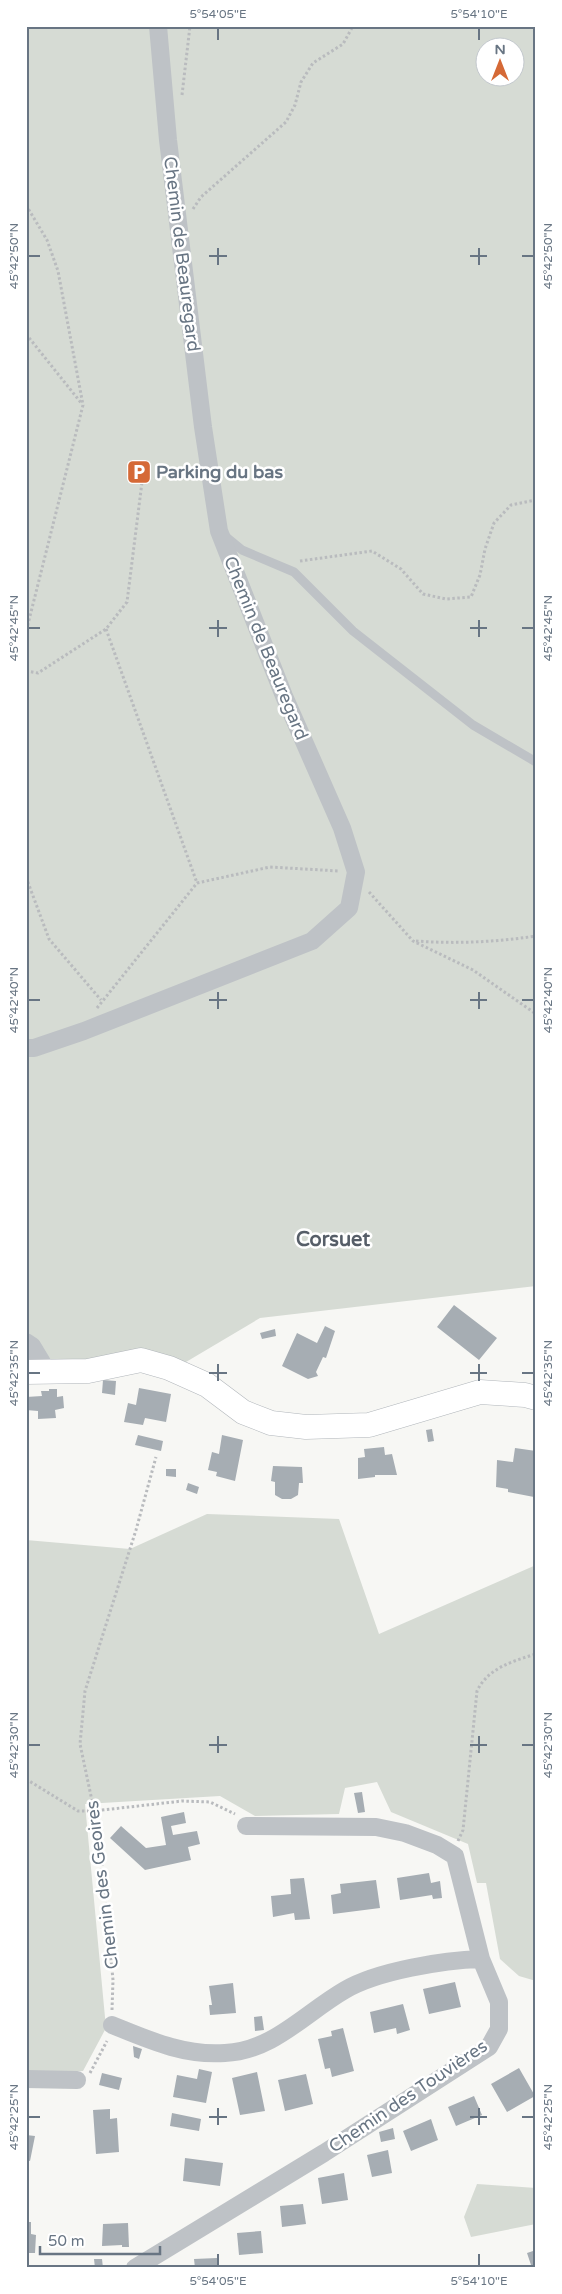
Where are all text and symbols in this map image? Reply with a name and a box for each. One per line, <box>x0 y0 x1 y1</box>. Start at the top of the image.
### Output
text: 5°54'05"E <box>189 7 247 21</box>
text: 5°54'10"E <box>450 7 508 21</box>
north arrow <box>474 38 524 88</box>
text: N <box>494 41 506 58</box>
street label: Chemin de Beauregard <box>159 155 205 353</box>
text: 45°42'50"N <box>7 223 21 289</box>
text: 45°42'50"N <box>541 223 555 289</box>
parking icon: Parking du bas <box>126 459 152 485</box>
place label: Parking du bas <box>156 461 283 483</box>
street label: Chemin de Beauregard <box>219 553 313 743</box>
text: 45°42'45"N <box>7 595 21 661</box>
text: 45°42'45"N <box>541 595 555 661</box>
text: 45°42'40"N <box>7 967 21 1033</box>
text: 45°42'40"N <box>541 967 555 1033</box>
district label: Corsuet <box>296 1228 370 1252</box>
text: 45°42'35"N <box>7 1340 21 1406</box>
text: 45°42'35"N <box>541 1340 555 1406</box>
text: 45°42'30"N <box>7 1712 21 1778</box>
text: 45°42'30"N <box>541 1712 555 1778</box>
street label: Chemin des Geoires <box>81 1799 123 1971</box>
street label: Chemin des Touvières <box>325 2035 491 2157</box>
text: 45°42'25"N <box>7 2084 21 2150</box>
text: 45°42'25"N <box>541 2084 555 2150</box>
scale bar <box>40 2224 160 2256</box>
text: 50 m <box>48 2232 85 2250</box>
text: 5°54'05"E <box>189 2274 247 2288</box>
text: 5°54'10"E <box>450 2274 508 2288</box>

